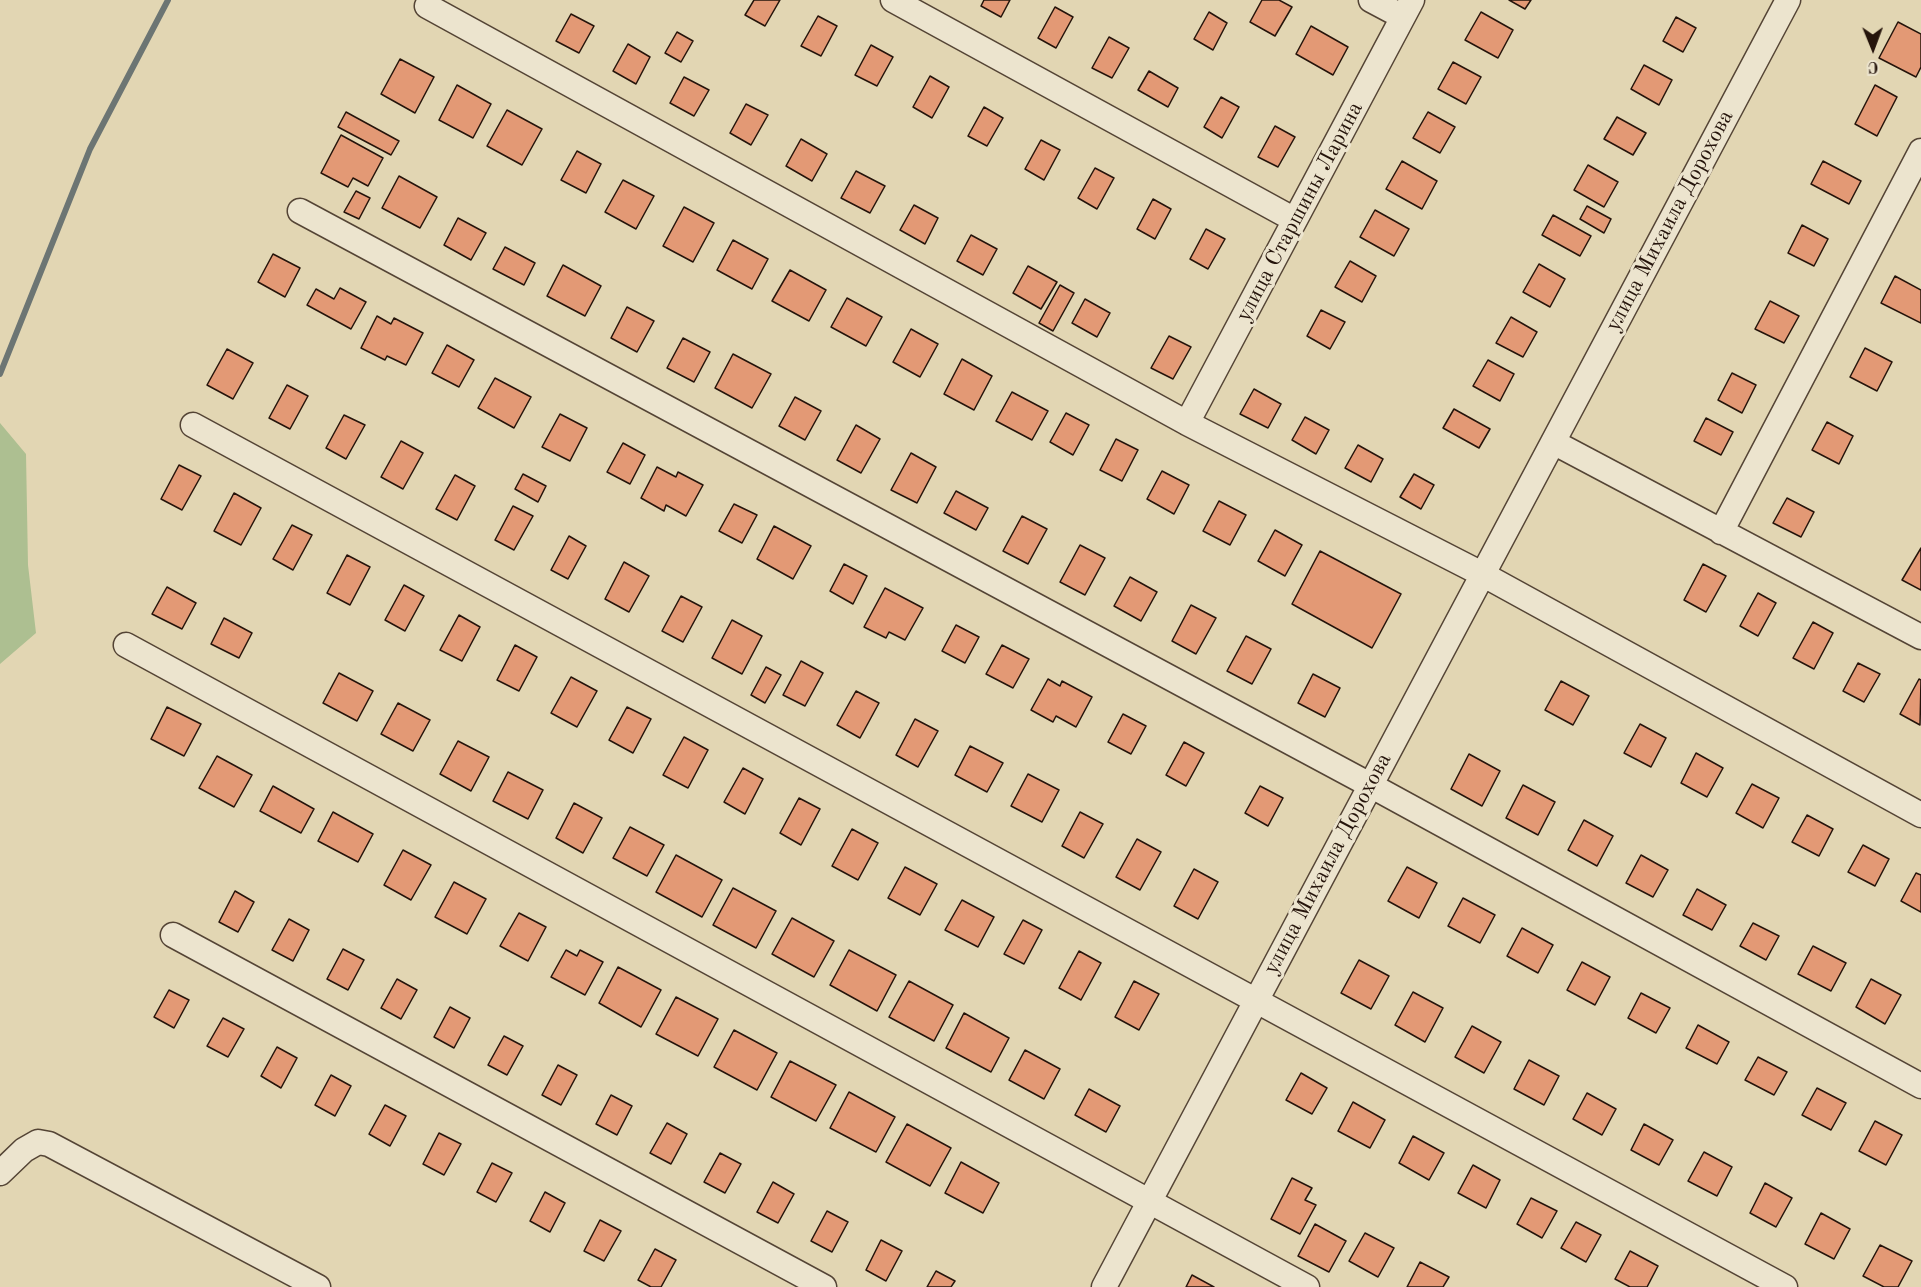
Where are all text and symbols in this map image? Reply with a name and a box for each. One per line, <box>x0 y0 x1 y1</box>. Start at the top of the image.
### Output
north arrow <box>1843 18 1903 78</box>
text: С <box>1868 58 1879 74</box>
street label: улица Старшины Ларина <box>1231 98 1369 326</box>
street label: улица Михаила Дорохова <box>1600 106 1740 336</box>
street label: улица Михаила Дорохова <box>1258 749 1398 979</box>

